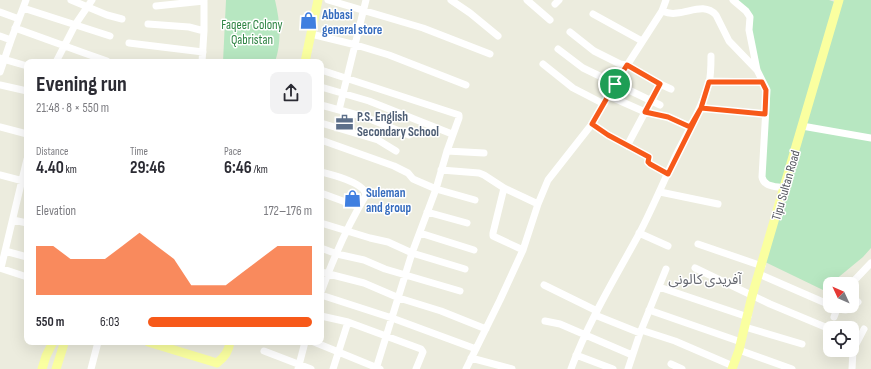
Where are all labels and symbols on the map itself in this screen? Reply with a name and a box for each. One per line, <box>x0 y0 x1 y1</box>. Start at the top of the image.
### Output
place label: Abbasi general store <box>321 7 383 38</box>
shop icon: Abbasi general store <box>299 11 319 31</box>
park label: Faqeer Colony Qabristan <box>221 17 283 48</box>
pin <box>598 67 632 101</box>
place label: P.S. English Secondary School <box>357 109 439 140</box>
office icon: P.S. English Secondary School <box>334 113 354 133</box>
street label: Tipu Sultan Road <box>768 148 804 222</box>
place label: Suleman and group <box>366 185 411 216</box>
shop icon: Suleman and group <box>343 189 363 209</box>
district label: آفریدی کالونی <box>668 271 743 288</box>
north arrow <box>823 277 859 313</box>

